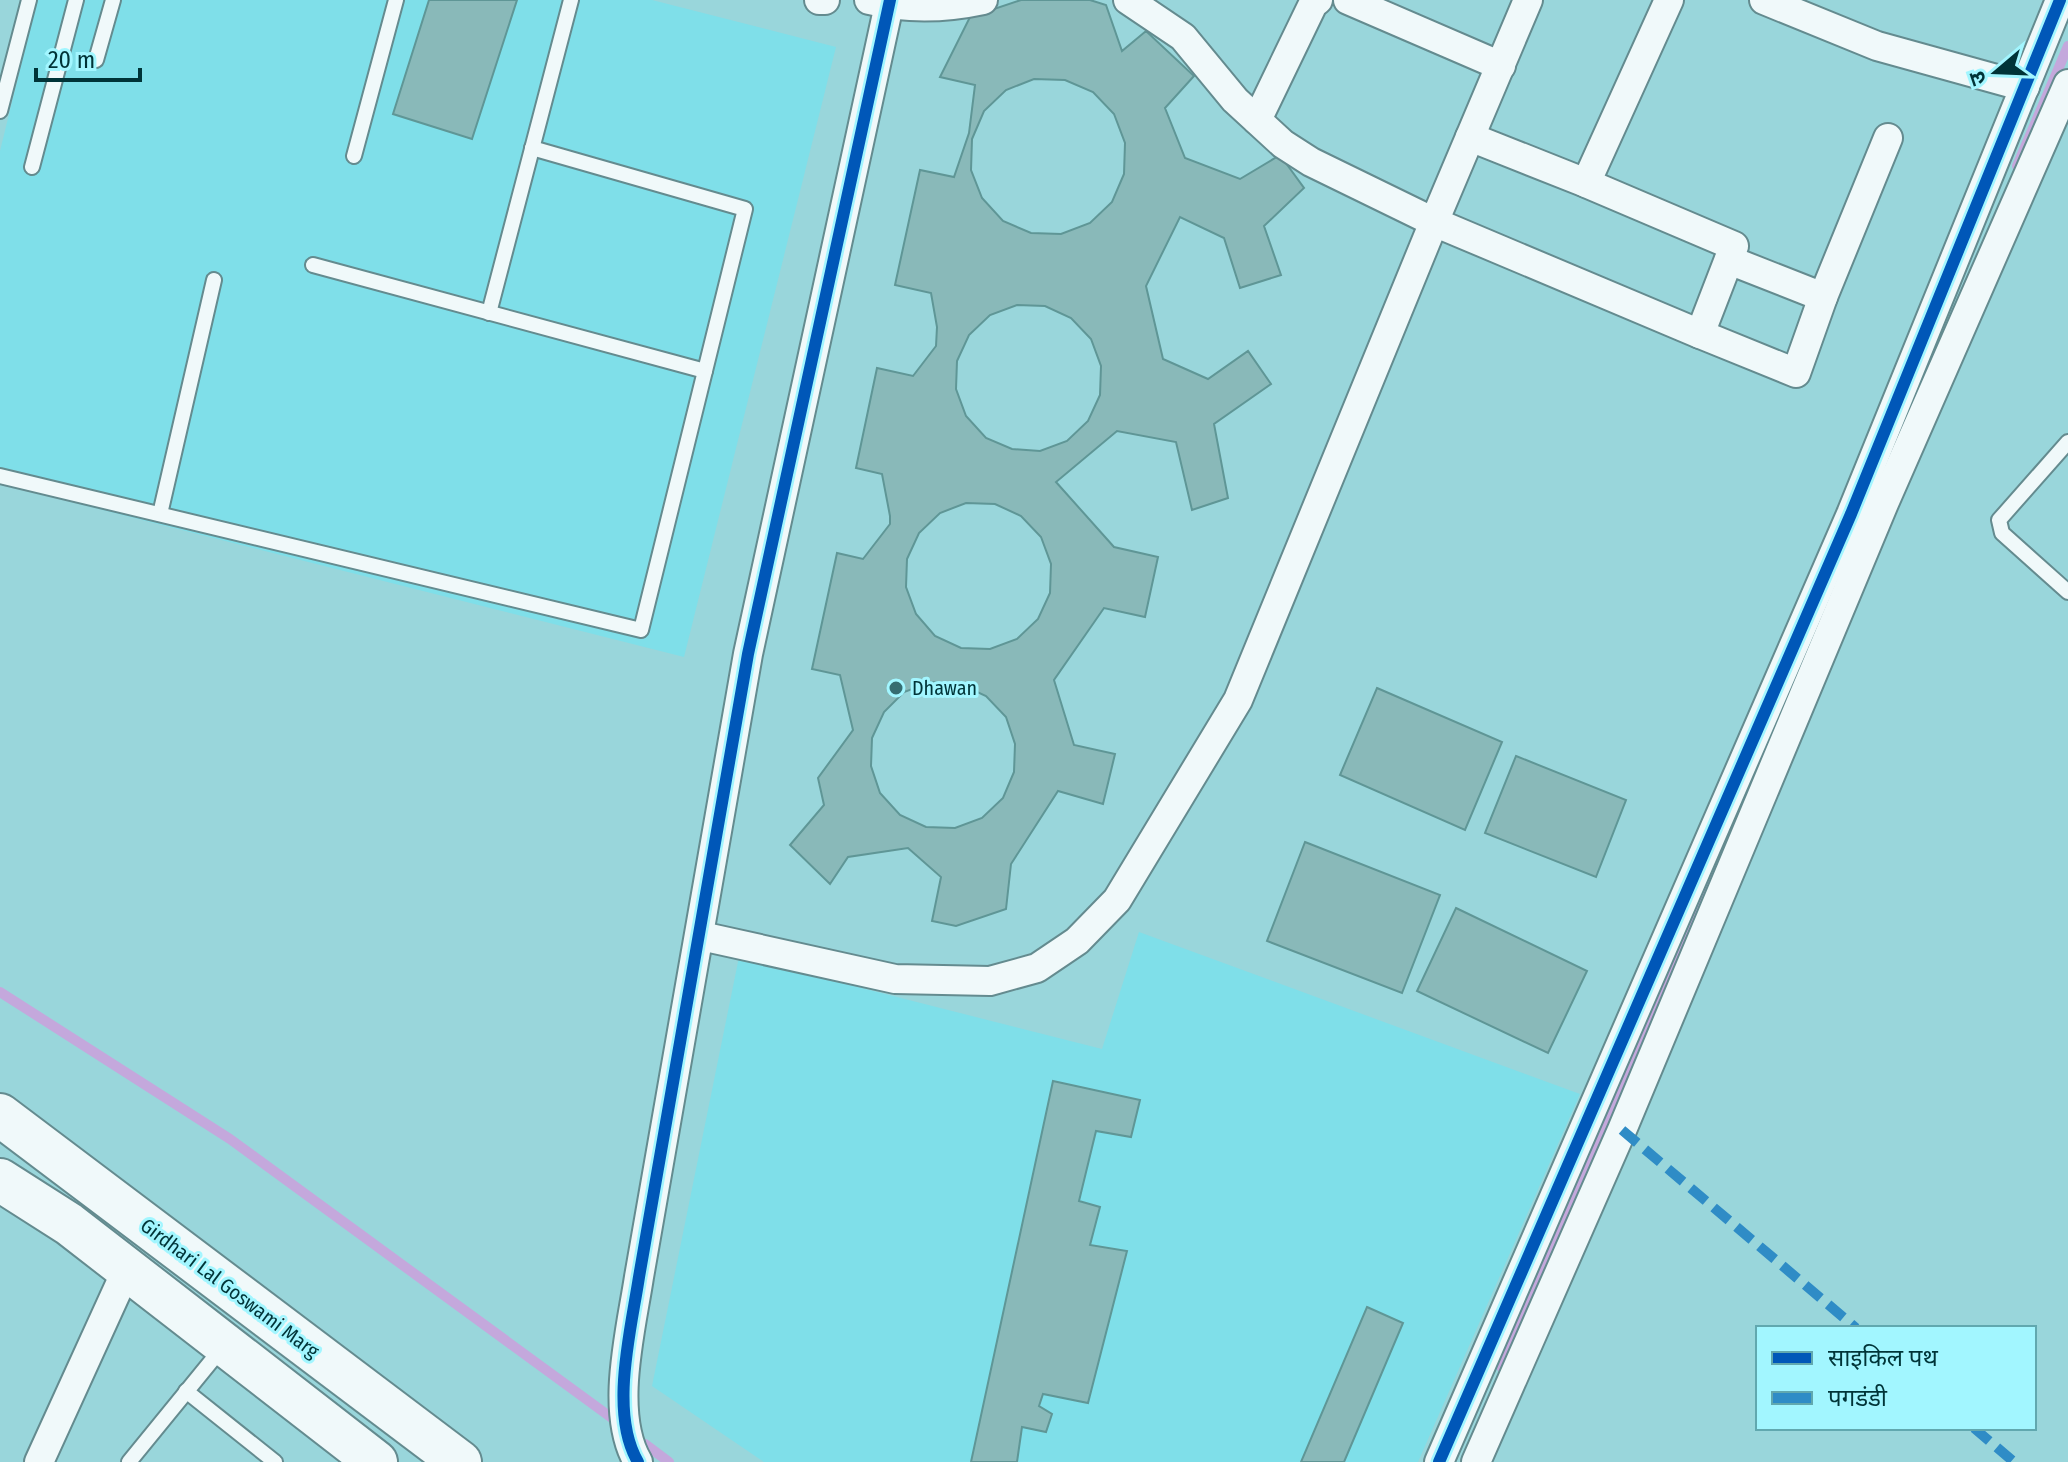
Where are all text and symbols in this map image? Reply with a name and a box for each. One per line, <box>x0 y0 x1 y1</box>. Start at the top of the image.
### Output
scale bar <box>36 32 140 82</box>
north arrow <box>1956 32 2036 112</box>
text: 20 m <box>48 46 95 74</box>
text: उ <box>1962 67 1992 89</box>
place label: Dhawan <box>912 676 977 700</box>
marker: Dhawan <box>887 679 905 697</box>
street label: Girdhari Lal Goswami Marg <box>136 1213 324 1363</box>
legend <box>1756 1326 2036 1430</box>
text: साइकिल पथ <box>1828 1344 1938 1372</box>
text: पगडंडी <box>1828 1384 1888 1412</box>

